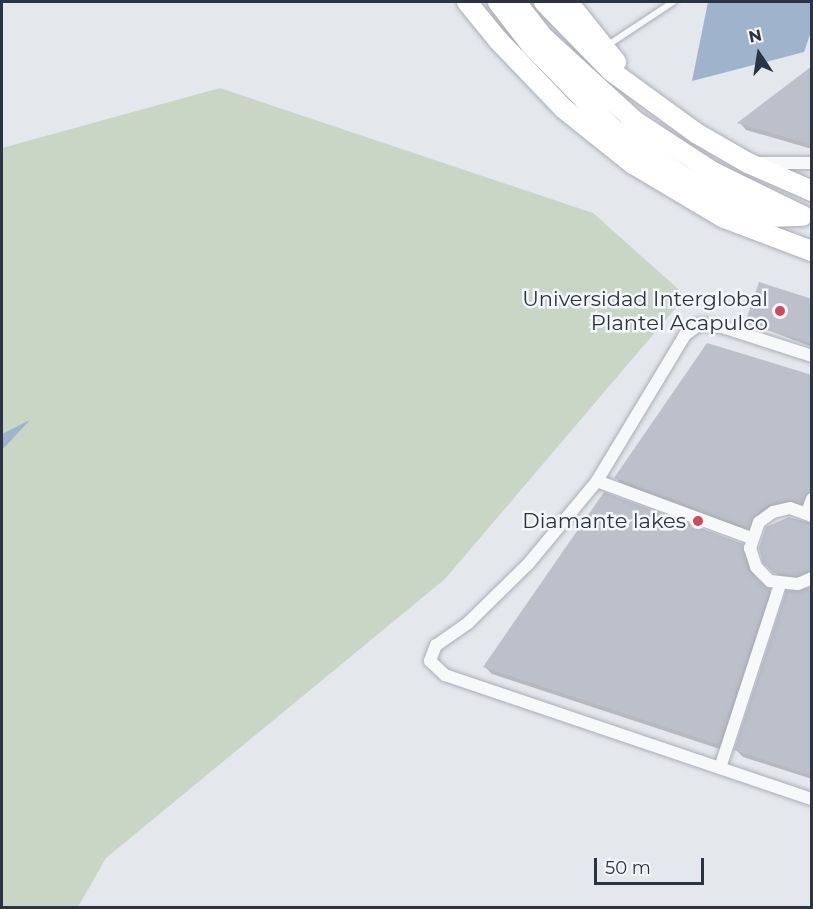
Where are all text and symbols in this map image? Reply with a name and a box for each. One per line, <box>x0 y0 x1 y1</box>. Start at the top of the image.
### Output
north arrow <box>729 24 789 84</box>
text: N <box>747 25 763 47</box>
place label: Universidad Interglobal Plantel Acapulco <box>522 286 768 336</box>
marker: Universidad Interglobal Plantel Acapulco <box>773 304 787 318</box>
place label: Diamante lakes <box>522 508 686 534</box>
marker: Diamante lakes <box>691 514 705 528</box>
scale bar <box>597 846 706 884</box>
text: 50 m <box>605 857 651 879</box>

